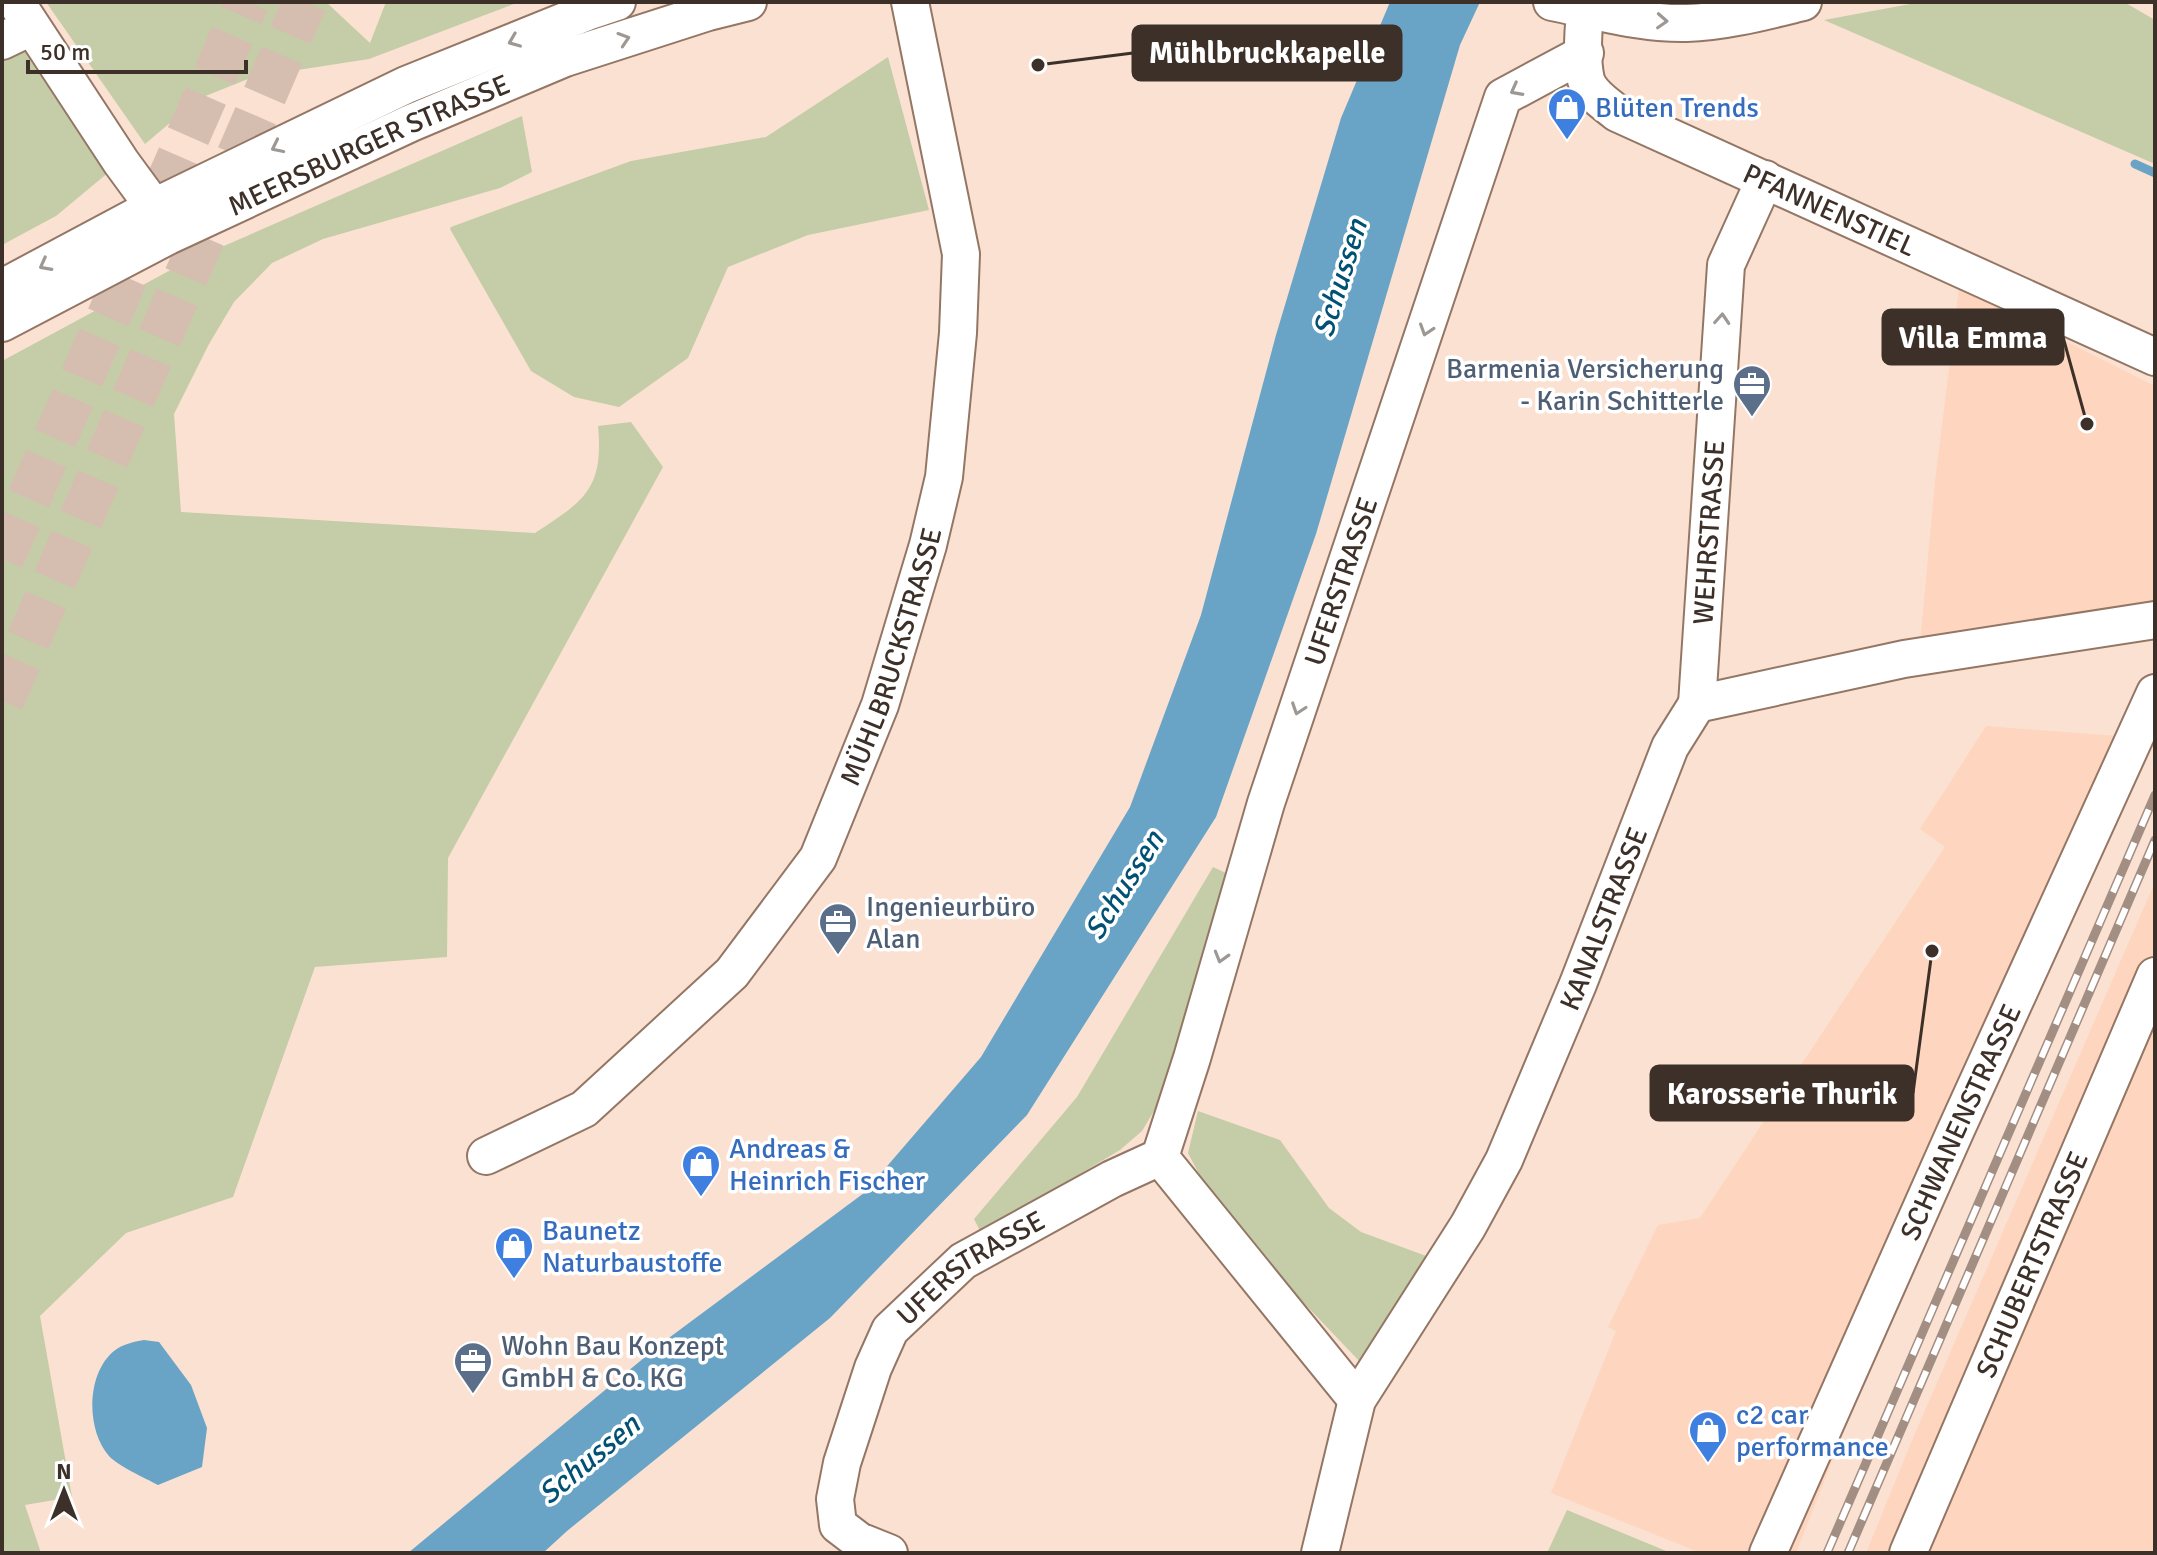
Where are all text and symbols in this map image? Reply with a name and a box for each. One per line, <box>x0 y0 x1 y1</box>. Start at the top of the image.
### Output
one-way arrow <box>1656 12 1669 29</box>
scale bar <box>28 24 246 74</box>
callout: Mühlbruckkapelle <box>1133 26 1401 80</box>
one-way arrow <box>508 31 522 48</box>
one-way arrow <box>617 32 631 48</box>
text: Mühlbruckkapelle <box>1149 35 1385 72</box>
text: 50 m <box>40 37 90 67</box>
street label: MEERSBURGER STRASSE <box>223 67 515 224</box>
one-way arrow <box>1510 80 1524 95</box>
shop icon: Blüten Trends <box>1546 86 1588 141</box>
place label: Blüten Trends <box>1595 91 1759 125</box>
one-way arrow <box>271 137 285 153</box>
street label: PFANNENSTIEL <box>1738 157 1921 264</box>
water label: Schussen <box>1305 213 1376 342</box>
one-way arrow <box>39 255 54 270</box>
callout: Villa Emma <box>1883 310 2063 364</box>
one-way arrow <box>1713 312 1730 325</box>
text: Villa Emma <box>1899 320 2047 357</box>
one-way arrow <box>1420 322 1436 336</box>
place label: Barmenia Versicherung - Karin Schitterle <box>1446 352 1724 418</box>
office icon: Barmenia Versicherung - Karin Schitterle <box>1731 363 1773 418</box>
street label: WEHRSTRASSE <box>1686 439 1732 626</box>
street label: UFERSTRASSE <box>1297 493 1385 670</box>
street label: MÜHLBRUCKSTRASSE <box>833 524 949 791</box>
one-way arrow <box>1292 701 1308 715</box>
water label: Schussen <box>1077 823 1173 946</box>
street label: KANALSTRASSE <box>1553 823 1655 1016</box>
place label: Ingenieurbüro Alan <box>866 890 1035 956</box>
office icon: Ingenieurbüro Alan <box>817 901 859 956</box>
one-way arrow <box>1214 950 1230 963</box>
street label: SCHWANENSTRASSE <box>1893 999 2029 1245</box>
callout: Karosserie Thurik <box>1651 1066 1913 1120</box>
text: Karosserie Thurik <box>1667 1076 1898 1113</box>
place label: Andreas & Heinrich Fischer <box>729 1132 926 1198</box>
shop icon: Andreas & Heinrich Fischer <box>680 1143 722 1198</box>
street label: SCHUBERTSTRASSE <box>1969 1147 2096 1383</box>
street label: UFERSTRASSE <box>890 1203 1051 1333</box>
place label: Baunetz Naturbaustoffe <box>542 1214 722 1280</box>
shop icon: Baunetz Naturbaustoffe <box>493 1225 535 1280</box>
place label: Wohn Bau Konzept GmbH & Co. KG <box>501 1329 725 1395</box>
office icon: Wohn Bau Konzept GmbH & Co. KG <box>452 1340 494 1395</box>
place label: c2 car performance <box>1736 1398 1889 1464</box>
water label: Schussen <box>531 1405 649 1513</box>
shop icon: c2 car performance <box>1687 1409 1729 1464</box>
north arrow <box>24 1451 104 1531</box>
text: N <box>56 1458 72 1485</box>

